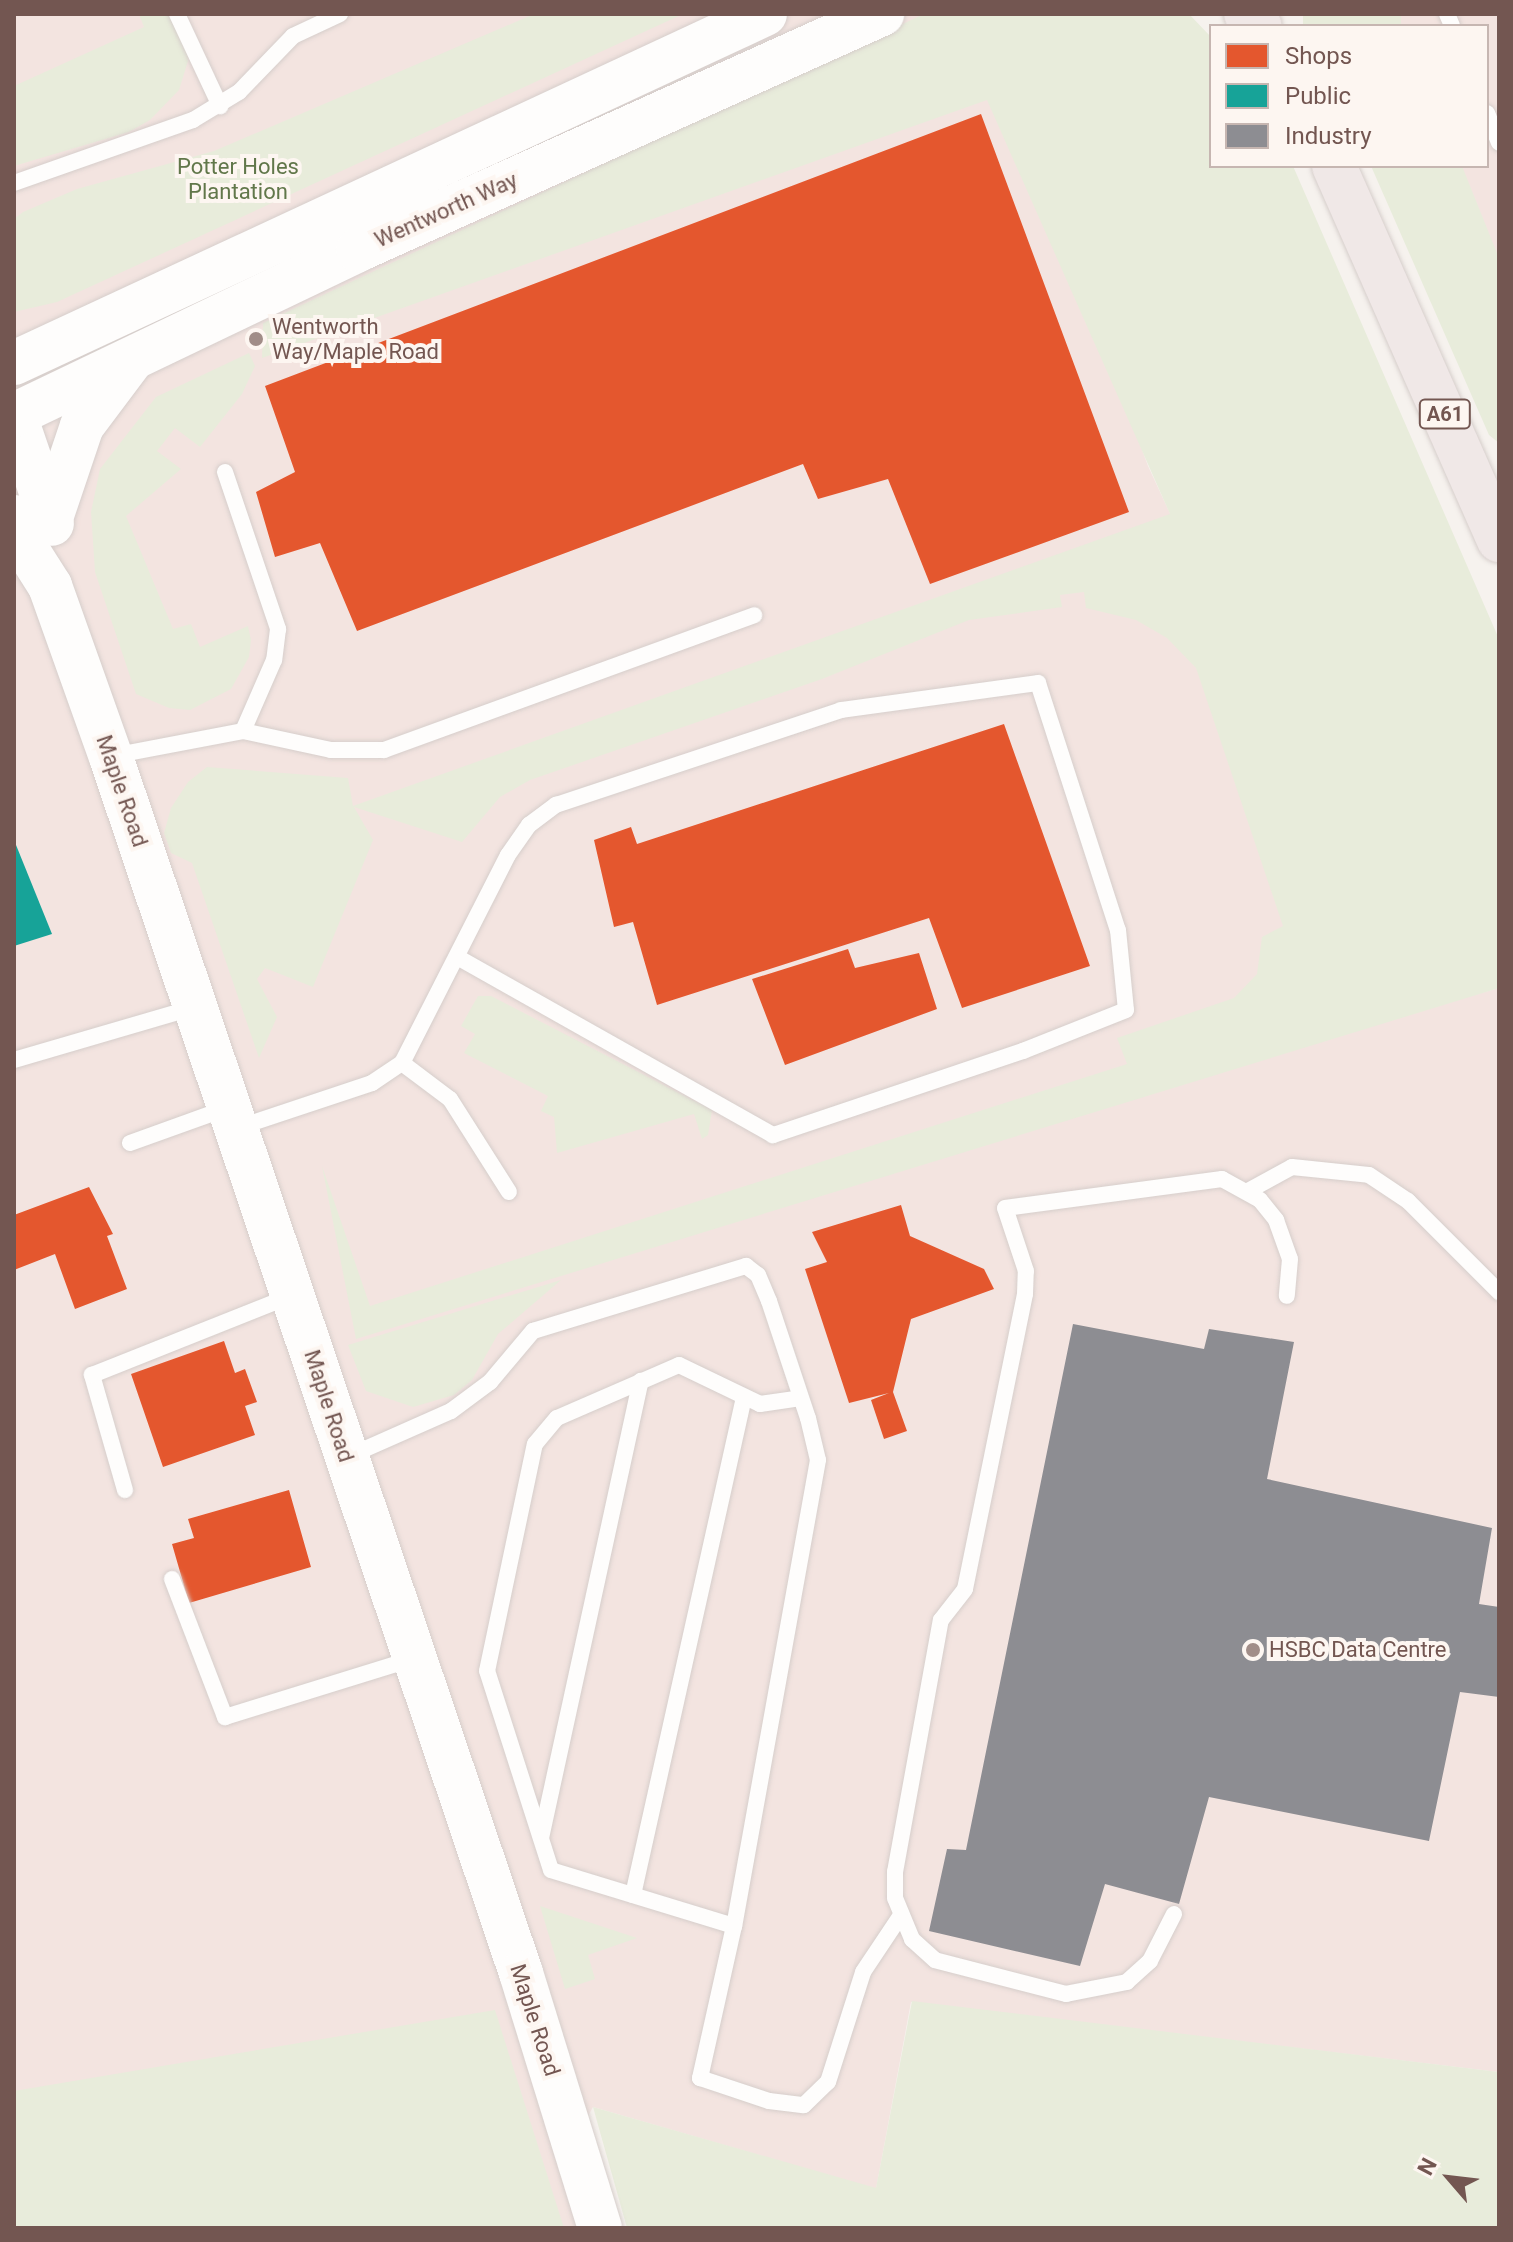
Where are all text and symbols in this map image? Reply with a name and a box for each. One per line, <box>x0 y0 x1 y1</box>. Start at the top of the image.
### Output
legend <box>1209 24 1489 168</box>
text: Shops <box>1285 42 1352 70</box>
text: Public <box>1285 82 1351 110</box>
text: Industry <box>1285 122 1371 150</box>
park label: Potter Holes Plantation <box>177 153 299 204</box>
street label: Wentworth Way <box>371 167 521 253</box>
place label: Wentworth Way/Maple Road <box>272 313 439 364</box>
marker: Wentworth Way/Maple Road <box>247 330 265 348</box>
road number: A61 <box>1417 398 1473 430</box>
street label: Maple Road <box>91 732 153 850</box>
street label: Maple Road <box>298 1347 360 1465</box>
place label: HSBC Data Centre <box>1269 1637 1447 1663</box>
marker: HSBC Data Centre <box>1244 1641 1262 1659</box>
street label: Maple Road <box>504 1961 566 2079</box>
north arrow <box>1409 2138 1489 2218</box>
text: N <box>1413 2154 1442 2179</box>

